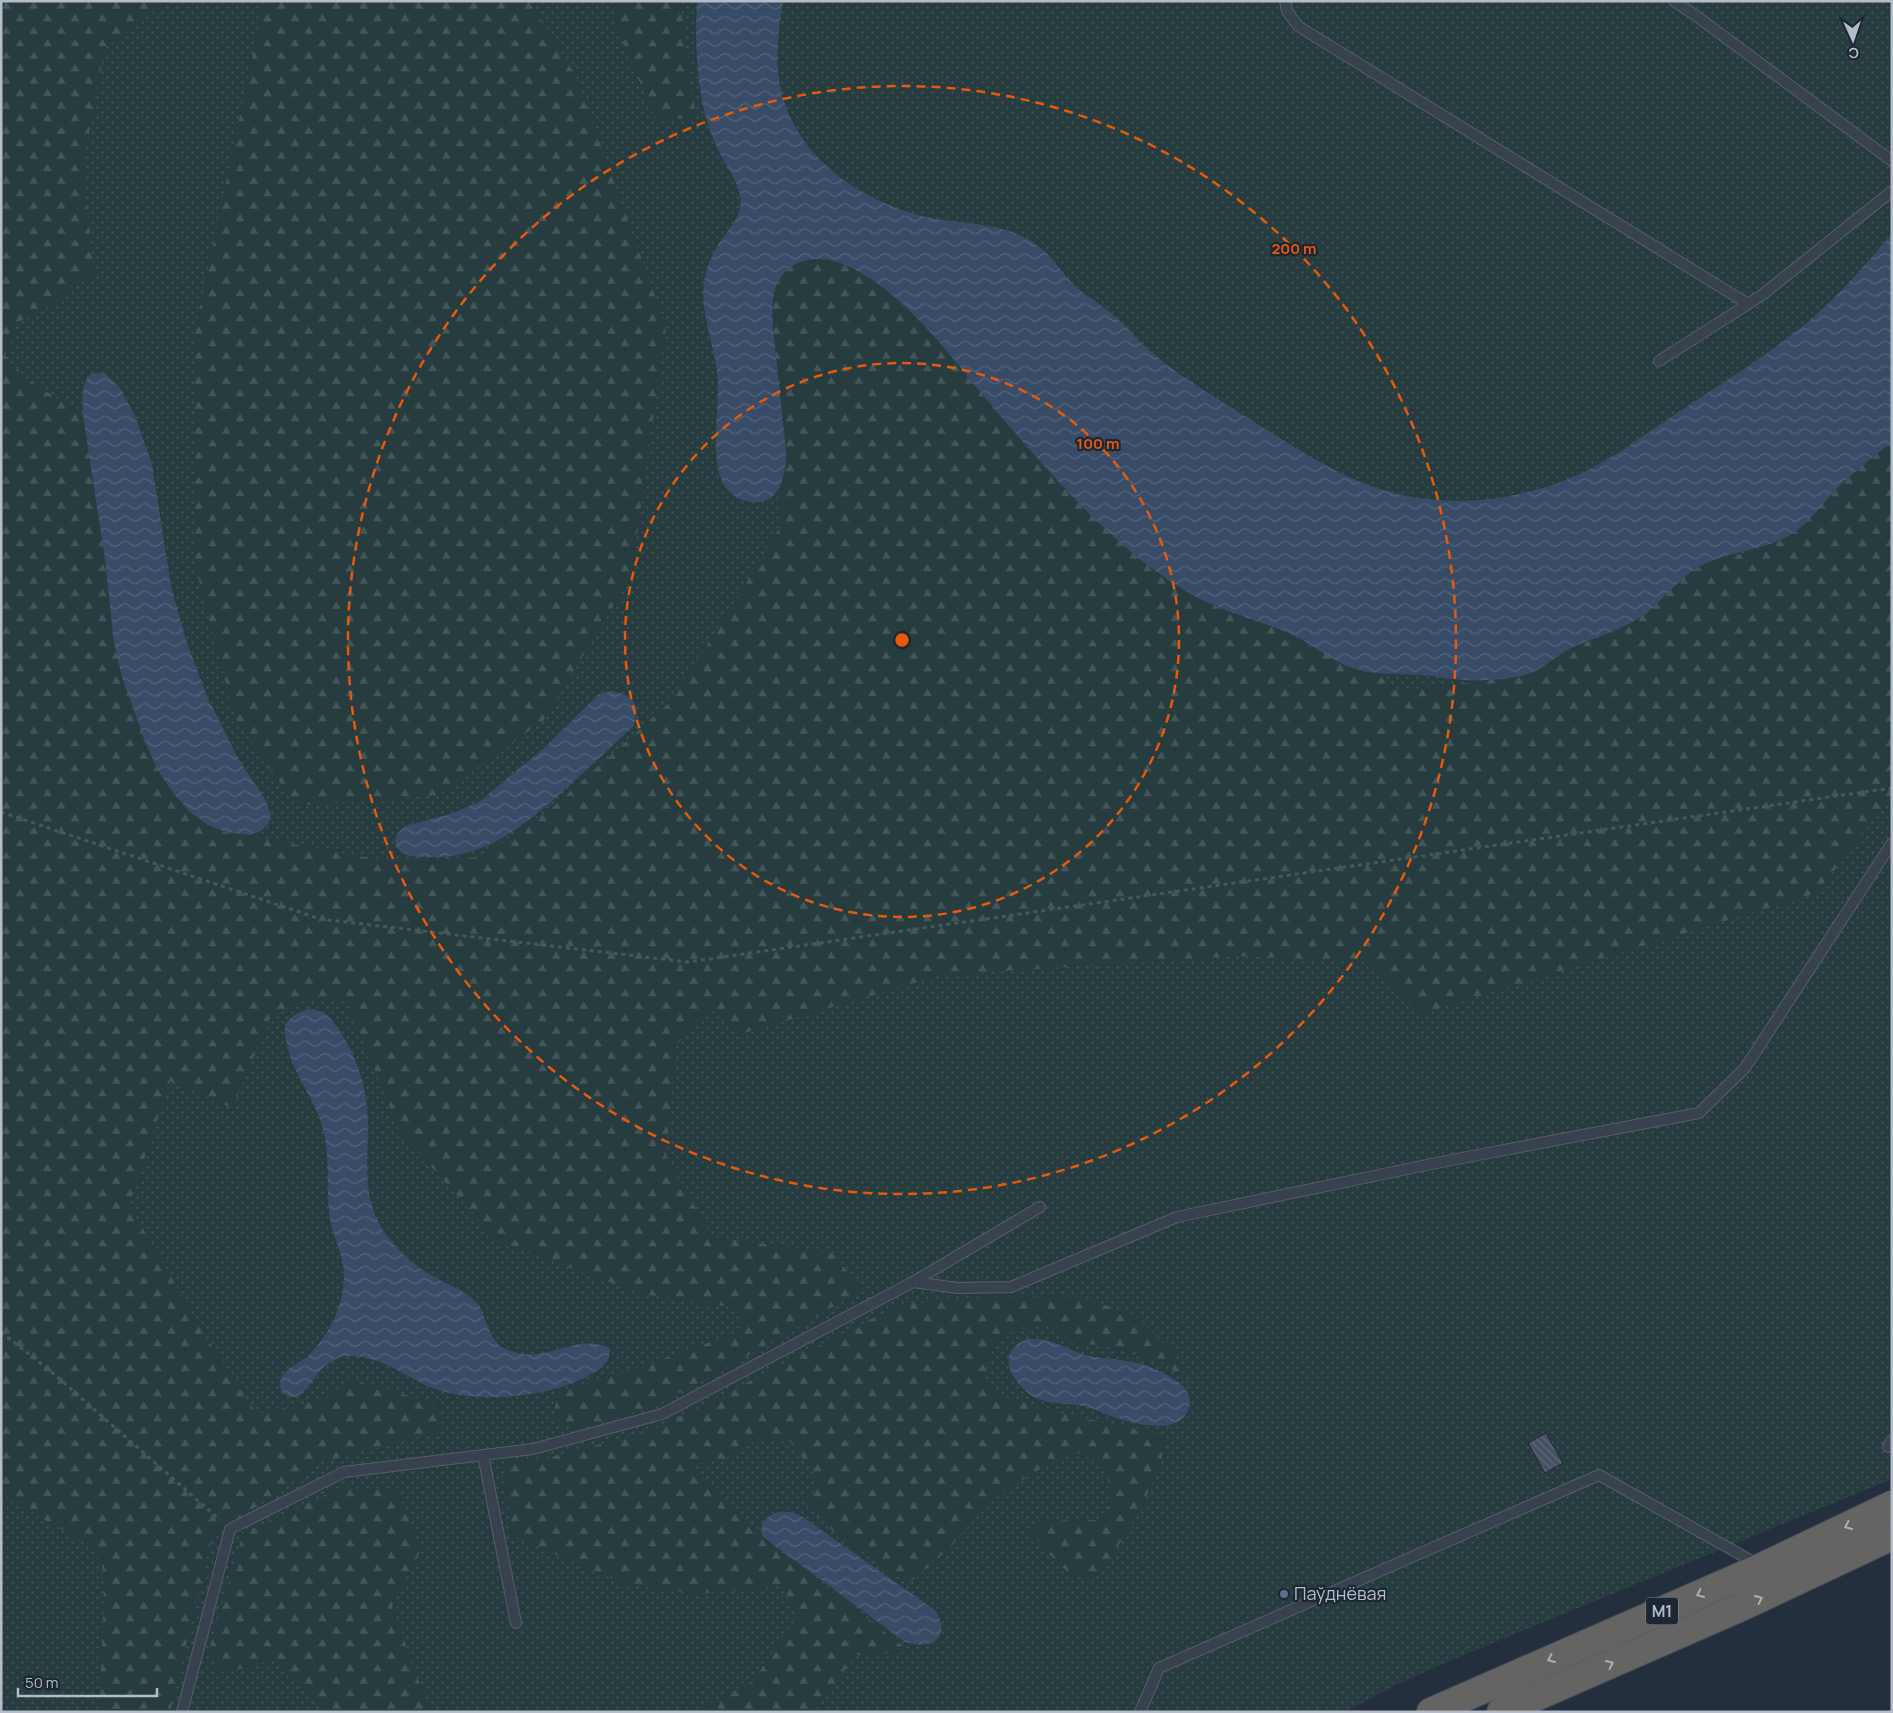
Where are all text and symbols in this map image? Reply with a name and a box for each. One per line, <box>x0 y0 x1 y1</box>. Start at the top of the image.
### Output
north arrow <box>1828 15 1878 65</box>
text: С <box>1848 44 1859 63</box>
text: 200 m <box>1271 238 1317 259</box>
text: 100 m <box>1077 433 1119 454</box>
centre of rings <box>893 631 911 649</box>
one-way arrow <box>1844 1520 1853 1530</box>
place label: Паўднёвая <box>1294 1581 1387 1605</box>
one-way arrow <box>1696 1587 1705 1598</box>
marker: Паўднёвая <box>1278 1588 1290 1600</box>
one-way arrow <box>1754 1595 1763 1605</box>
road number: М1 <box>1646 1598 1678 1624</box>
one-way arrow <box>1547 1653 1556 1664</box>
one-way arrow <box>1605 1660 1614 1671</box>
scale bar <box>18 1666 156 1698</box>
text: 50 m <box>25 1672 59 1693</box>

